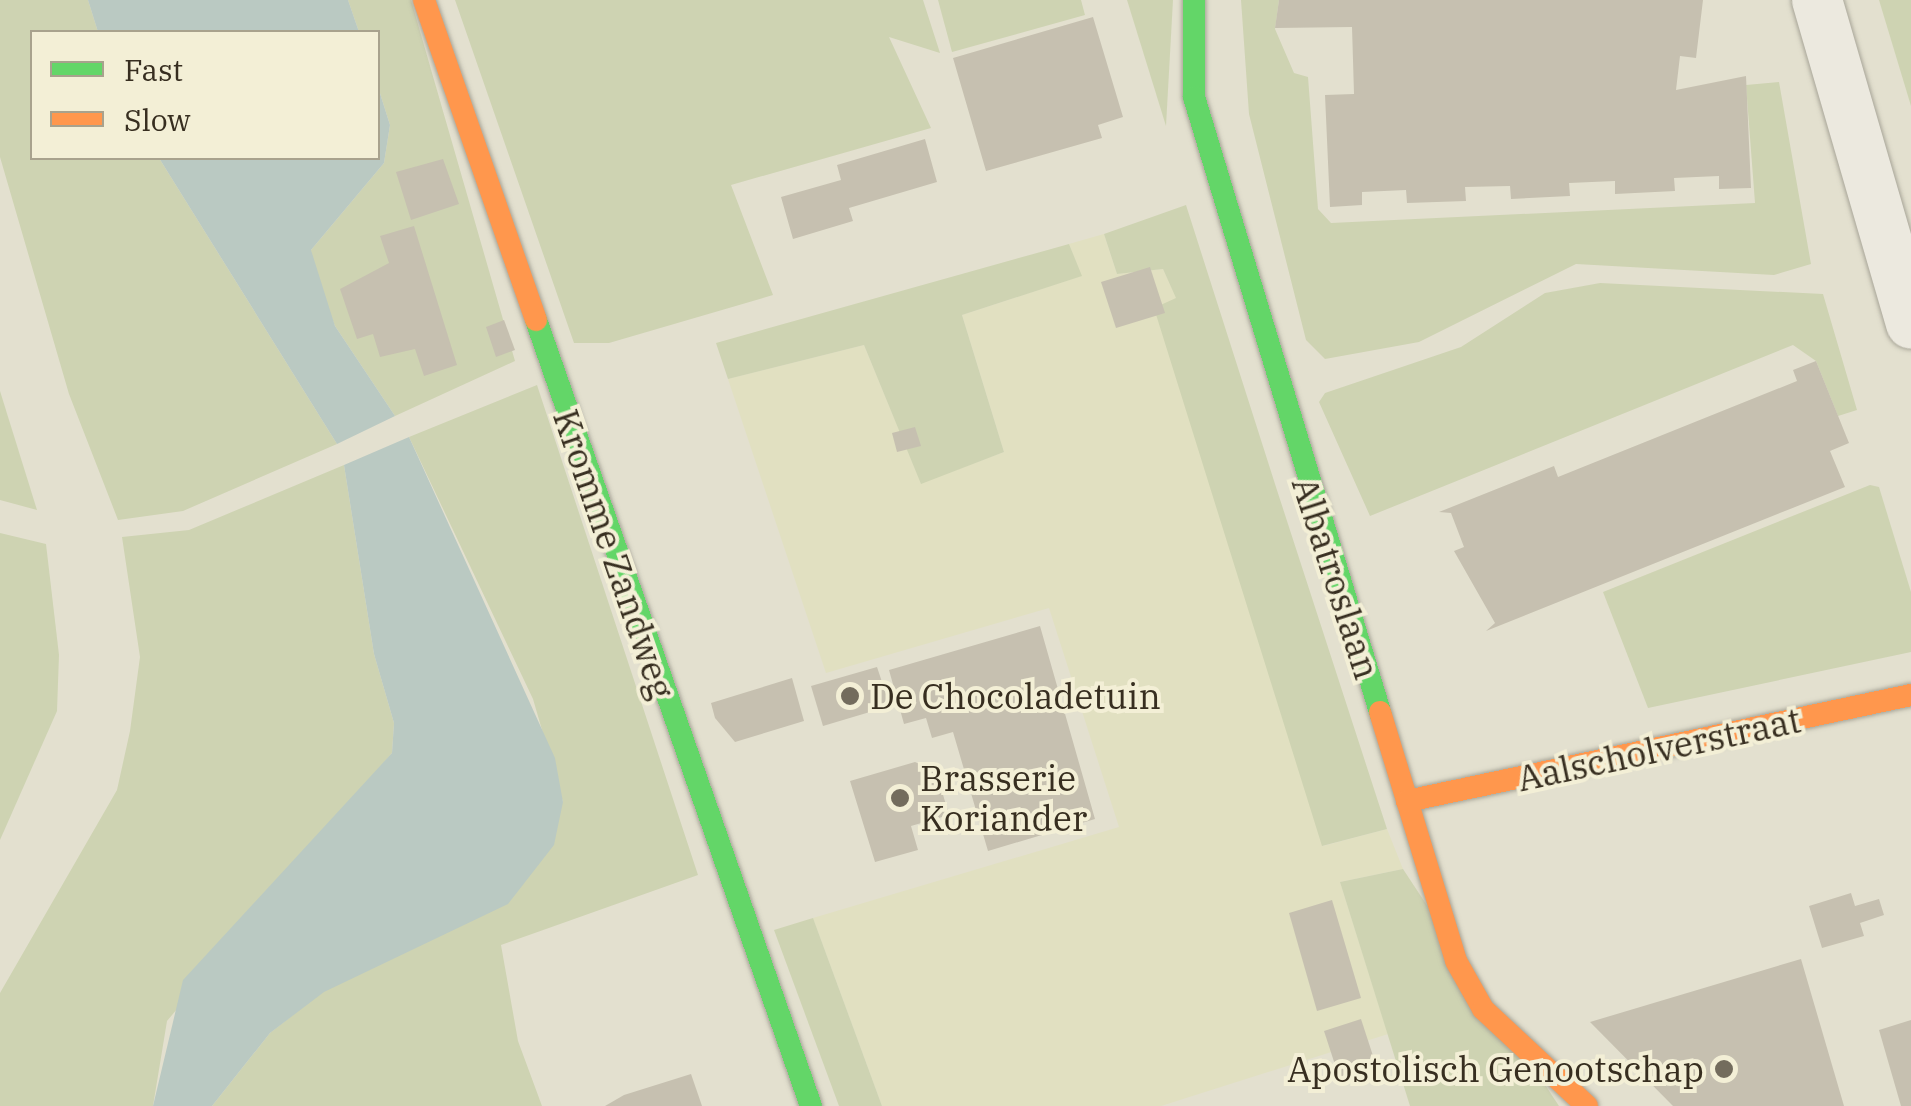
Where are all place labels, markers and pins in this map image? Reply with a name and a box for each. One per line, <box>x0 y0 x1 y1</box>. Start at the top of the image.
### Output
place label: De Chocoladetuin <box>870 675 1161 717</box>
marker: De Chocoladetuin <box>839 685 861 707</box>
place label: Brasserie Koriander <box>920 757 1087 839</box>
marker: Brasserie Koriander <box>889 787 911 809</box>
place label: Apostolisch Genootschap <box>1287 1048 1704 1090</box>
marker: Apostolisch Genootschap <box>1713 1058 1735 1080</box>

